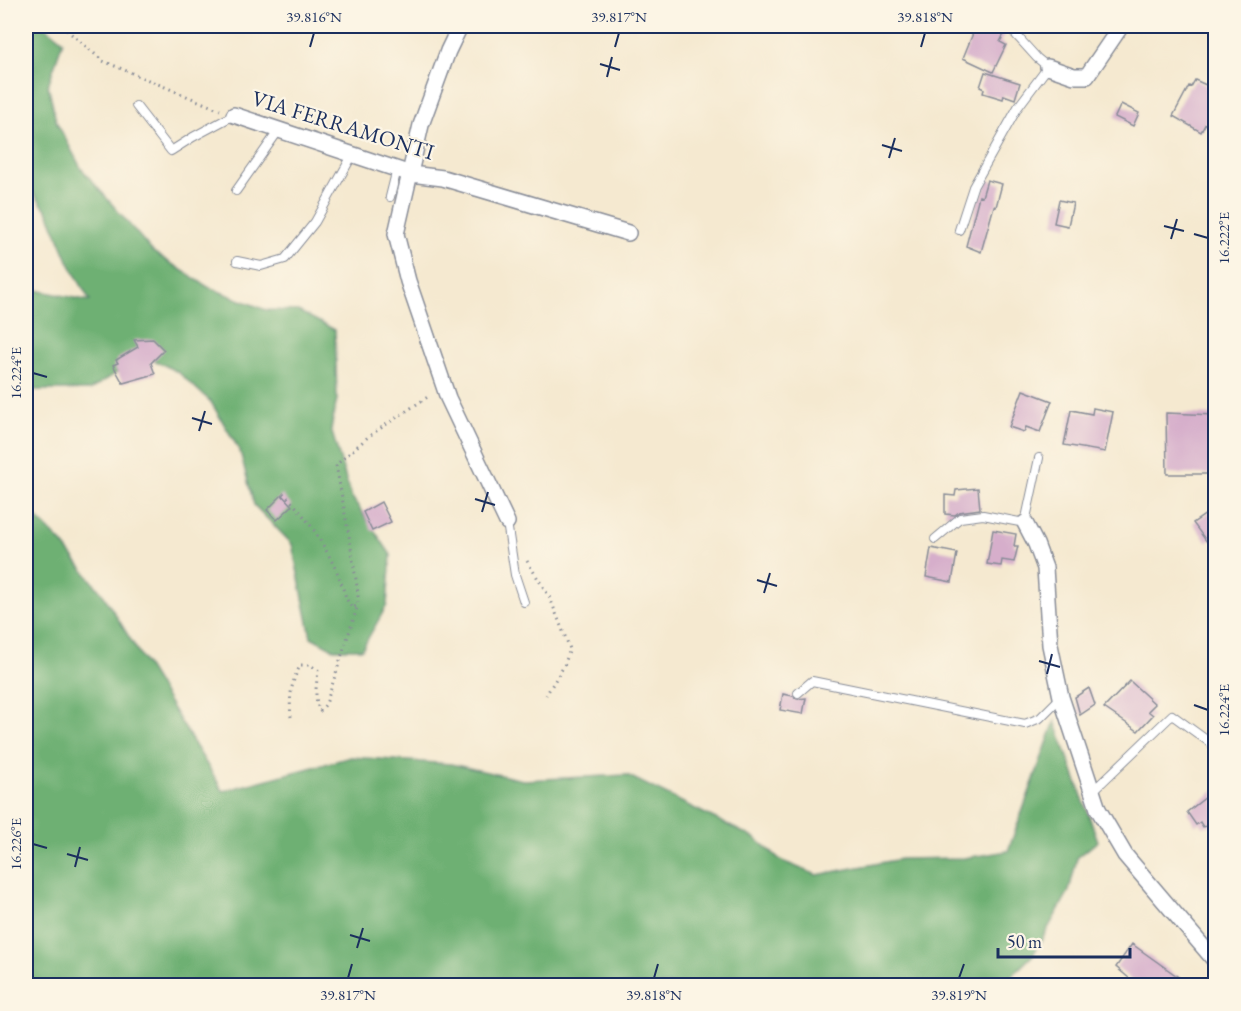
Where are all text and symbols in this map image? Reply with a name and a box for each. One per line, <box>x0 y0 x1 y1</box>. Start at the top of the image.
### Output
text: 39.816°N <box>286 7 342 26</box>
text: 39.817°N <box>591 7 647 26</box>
text: 39.818°N <box>897 7 953 26</box>
street label: VIA FERRAMONTI <box>248 83 438 167</box>
text: 16.222°E <box>1214 211 1233 264</box>
text: 16.224°E <box>6 346 25 399</box>
text: 16.224°E <box>1214 683 1233 736</box>
text: 16.226°E <box>6 817 25 870</box>
scale bar <box>998 921 1130 959</box>
text: 50 m <box>1007 930 1042 953</box>
text: 39.817°N <box>320 985 376 1004</box>
text: 39.818°N <box>626 985 682 1004</box>
text: 39.819°N <box>931 985 987 1004</box>

